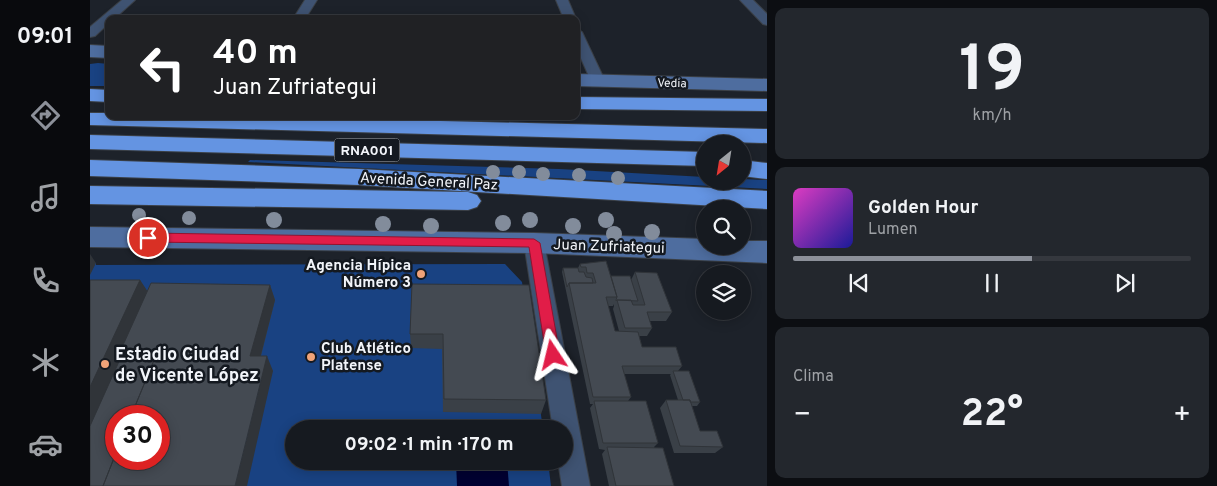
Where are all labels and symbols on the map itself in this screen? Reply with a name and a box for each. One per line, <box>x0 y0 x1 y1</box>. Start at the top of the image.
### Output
street label: Vedia <box>657 76 687 92</box>
north arrow <box>696 135 751 190</box>
road number: RNA001 <box>334 138 400 162</box>
street label: Avenida General Paz <box>359 169 498 196</box>
pin <box>127 217 169 259</box>
street label: Juan Zufriategui <box>553 236 665 259</box>
place label: Agencia Hípica Número 3 <box>306 257 411 293</box>
marker: Agencia Hípica Número 3 <box>415 268 427 280</box>
position arrow <box>526 328 578 380</box>
place label: Club Atlético Platense <box>321 340 411 376</box>
place label: Estadio Ciudad de Vicente López <box>115 344 259 388</box>
marker: Club Atlético Platense <box>305 351 317 363</box>
marker: Estadio Ciudad de Vicente López <box>99 358 111 370</box>
speed limit sign: 30 <box>105 405 170 470</box>

